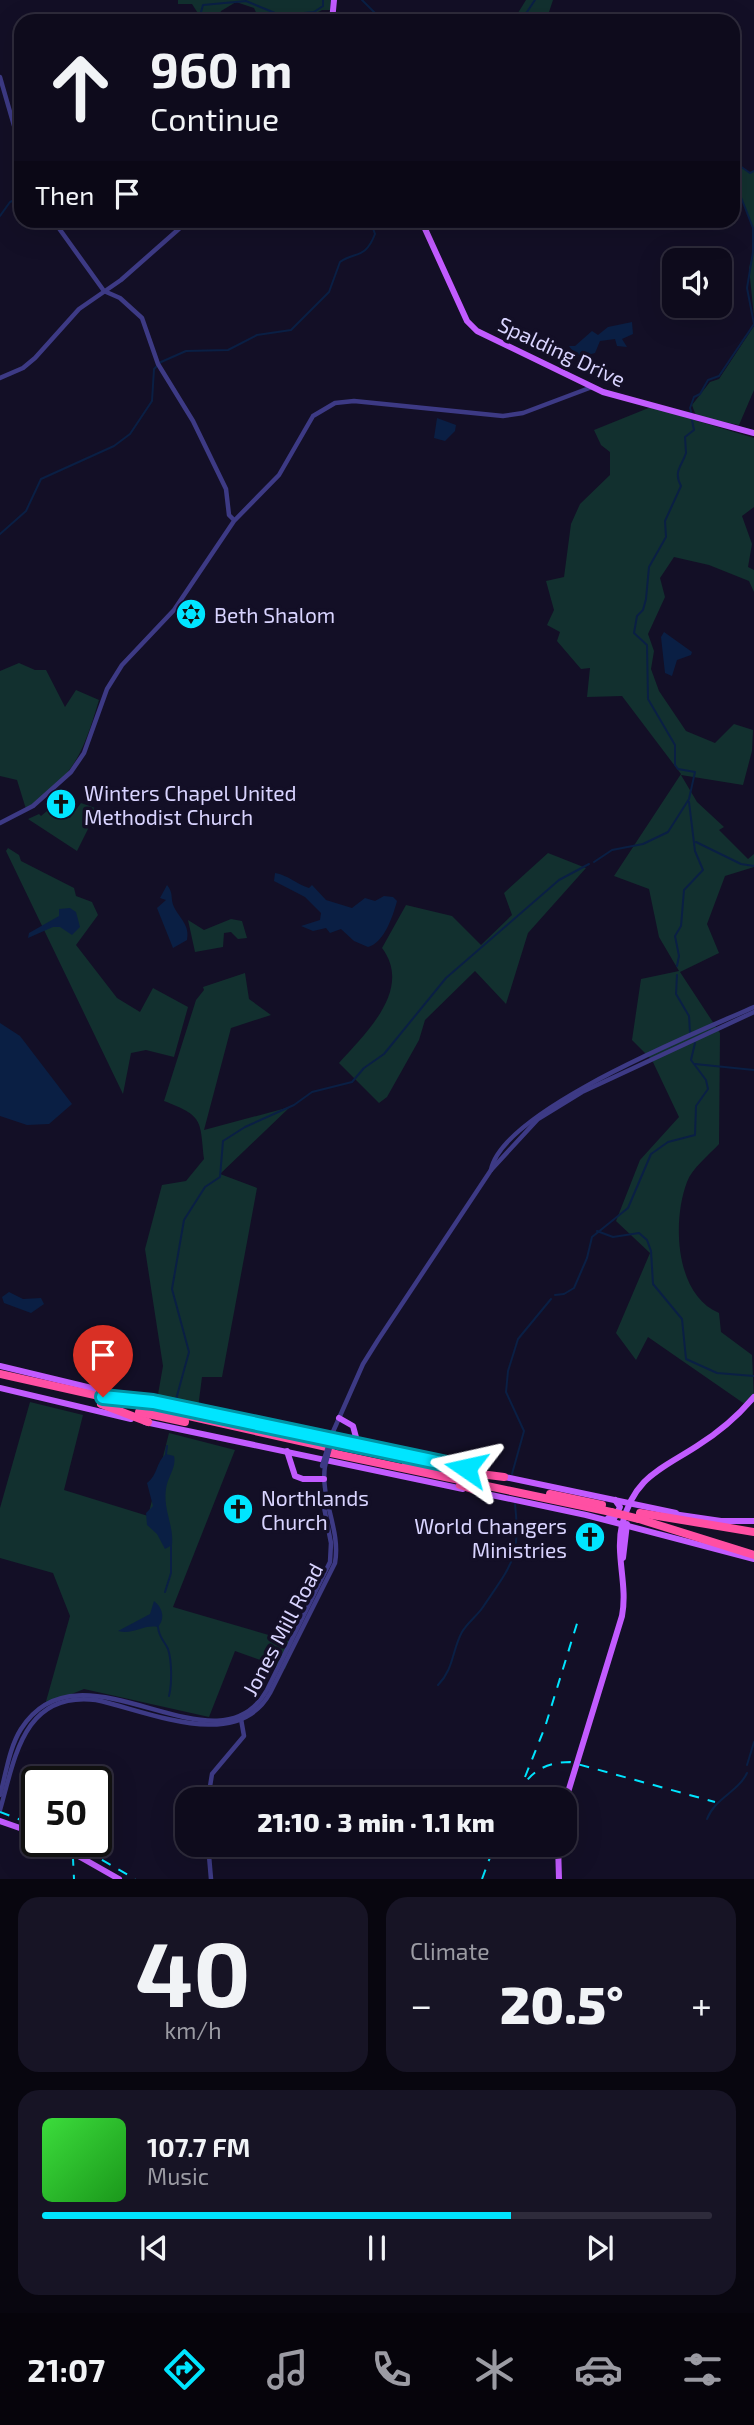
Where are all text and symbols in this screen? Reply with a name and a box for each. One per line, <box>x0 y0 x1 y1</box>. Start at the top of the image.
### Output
text: 960 m <box>150 39 293 98</box>
icon: ahead <box>35 42 126 133</box>
text: Continue <box>150 99 279 137</box>
icon: arrive <box>108 175 146 213</box>
text: Then <box>35 179 94 210</box>
map controls <box>662 248 732 318</box>
button: sound <box>662 248 732 318</box>
street label: Spalding Drive <box>494 311 630 391</box>
synagogue icon: Beth Shalom <box>174 597 208 631</box>
place label: Beth Shalom <box>214 602 335 627</box>
place label: Winters Chapel United Methodist Church <box>84 780 297 829</box>
church icon: Winters Chapel United Methodist Church <box>44 787 78 821</box>
pin <box>73 1325 133 1397</box>
icon: arrive <box>84 1336 122 1374</box>
position arrow <box>429 1431 503 1505</box>
place label: Northlands Church <box>261 1485 369 1534</box>
church icon: Northlands Church <box>221 1492 255 1526</box>
place label: World Changers Ministries <box>414 1513 567 1562</box>
church icon: World Changers Ministries <box>573 1520 607 1554</box>
street label: Jones Mill Road <box>237 1558 327 1700</box>
speed limit sign: 50 <box>21 1766 112 1857</box>
text: 21:10 · 3 min · 1.1 km <box>257 1806 495 1837</box>
text: 40 <box>135 1916 251 2025</box>
text: Climate <box>410 1937 490 1965</box>
text: 20.5° <box>500 1972 624 2034</box>
text: − <box>410 1981 432 2027</box>
text: + <box>691 1981 712 2027</box>
text: km/h <box>164 2016 222 2044</box>
text: 107.7 FM <box>147 2131 250 2162</box>
text: Music <box>147 2162 209 2190</box>
icon: previous <box>135 2229 173 2267</box>
icon: pause <box>358 2229 396 2267</box>
icon: next <box>581 2229 619 2267</box>
icon: directions <box>160 2345 209 2394</box>
icon: music <box>263 2345 312 2394</box>
icon: phone <box>367 2345 416 2394</box>
icon: climate <box>470 2345 519 2394</box>
icon: car <box>574 2345 623 2394</box>
icon: filters <box>678 2345 727 2394</box>
text: 21:07 <box>27 2350 105 2388</box>

